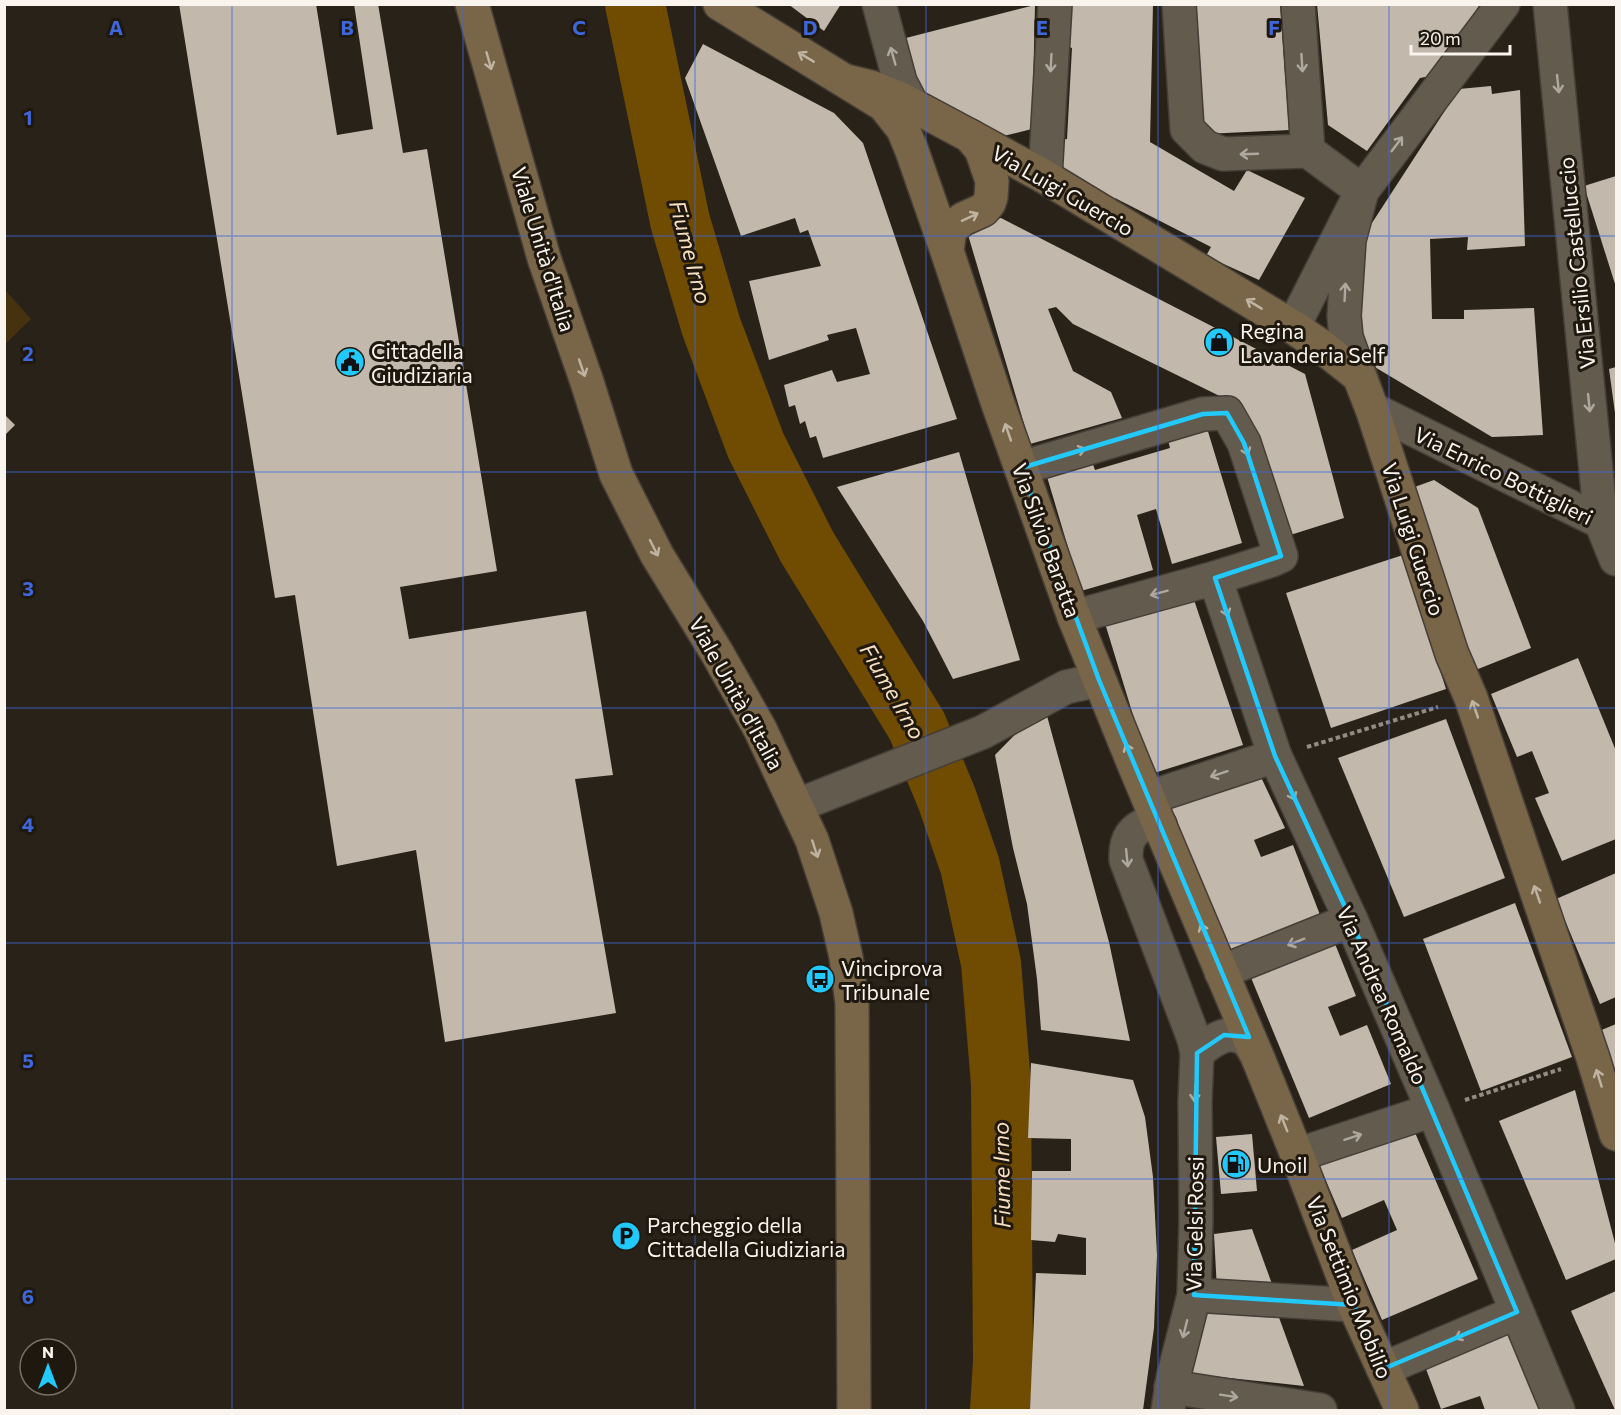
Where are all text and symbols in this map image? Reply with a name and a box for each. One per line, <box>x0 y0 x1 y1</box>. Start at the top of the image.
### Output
text: A <box>109 15 123 39</box>
text: B <box>340 15 354 39</box>
text: C <box>572 15 586 39</box>
text: D <box>803 15 817 39</box>
text: E <box>1036 15 1048 39</box>
text: F <box>1268 15 1280 39</box>
scale bar <box>1411 18 1510 56</box>
text: 20 m <box>1420 27 1461 49</box>
one-way arrow <box>887 46 898 65</box>
one-way arrow <box>798 50 815 62</box>
one-way arrow <box>484 51 495 70</box>
one-way arrow <box>1046 52 1057 72</box>
one-way arrow <box>1296 52 1307 72</box>
one-way arrow <box>1553 73 1564 93</box>
text: 1 <box>23 105 33 129</box>
one-way arrow <box>1391 136 1404 152</box>
street label: Via Luigi Guercio <box>988 139 1138 241</box>
one-way arrow <box>1240 148 1260 159</box>
street label: Via Ersilio Castelluccio <box>1552 156 1600 370</box>
street label: Viale Unità d'Italia <box>507 164 581 334</box>
water label: Fiume Irno <box>664 197 718 307</box>
one-way arrow <box>960 210 978 222</box>
one-way arrow <box>1339 283 1351 303</box>
one-way arrow <box>1246 297 1263 309</box>
place label: Regina Lavanderia Self <box>1240 318 1386 367</box>
shop icon: Regina Lavanderia Self <box>1203 326 1235 358</box>
place label: Cittadella Giudiziaria <box>371 338 473 387</box>
text: 2 <box>22 341 34 365</box>
public building icon: Cittadella Giudiziaria <box>334 346 366 378</box>
one-way arrow <box>577 358 588 377</box>
one-way arrow <box>1584 393 1595 413</box>
street label: Via Enrico Bottiglieri <box>1411 421 1597 529</box>
one-way arrow <box>1002 423 1013 442</box>
one-way arrow <box>1240 438 1251 456</box>
one-way arrow <box>1067 445 1086 456</box>
street label: Via Silvio Baratta <box>1007 459 1087 621</box>
street label: Via Luigi Guercio <box>1377 459 1451 619</box>
one-way arrow <box>648 539 660 557</box>
text: 3 <box>22 576 34 600</box>
one-way arrow <box>1150 588 1169 600</box>
one-way arrow <box>1221 599 1232 617</box>
street label: Viale Unità d'Italia <box>685 612 789 774</box>
water label: Fiume Irno <box>855 638 931 744</box>
one-way arrow <box>1468 700 1479 719</box>
one-way arrow <box>1123 743 1134 762</box>
one-way arrow <box>1210 770 1229 781</box>
one-way arrow <box>1286 782 1298 800</box>
text: 4 <box>22 812 34 836</box>
one-way arrow <box>810 839 821 858</box>
one-way arrow <box>1122 848 1133 868</box>
one-way arrow <box>1531 885 1542 904</box>
street label: Via Andrea Romaldo <box>1332 902 1434 1088</box>
one-way arrow <box>1198 923 1209 942</box>
one-way arrow <box>1288 937 1306 948</box>
place label: Vinciprova Tribunale <box>841 955 943 1004</box>
bus stop icon: Vinciprova Tribunale <box>804 963 836 995</box>
text: 5 <box>22 1048 34 1072</box>
one-way arrow <box>1593 1069 1604 1088</box>
one-way arrow <box>1190 1082 1201 1102</box>
one-way arrow <box>1278 1115 1289 1133</box>
water label: Fiume Irno <box>987 1122 1015 1228</box>
one-way arrow <box>1343 1131 1362 1142</box>
fuel station icon: Unoil <box>1220 1148 1252 1180</box>
place label: Unoil <box>1257 1152 1308 1177</box>
street label: Via Gelsi Rossi <box>1180 1156 1208 1292</box>
street label: Via Settimio Mobilio <box>1302 1192 1398 1382</box>
place label: Parcheggio della Cittadella Giudiziaria <box>647 1212 846 1261</box>
parking icon: Parcheggio della Cittadella Giudiziaria <box>610 1220 642 1252</box>
text: 6 <box>22 1284 34 1308</box>
one-way arrow <box>1179 1319 1191 1338</box>
one-way arrow <box>1454 1330 1472 1341</box>
north arrow <box>18 1337 78 1397</box>
text: N <box>42 1342 54 1361</box>
one-way arrow <box>1219 1391 1238 1402</box>

